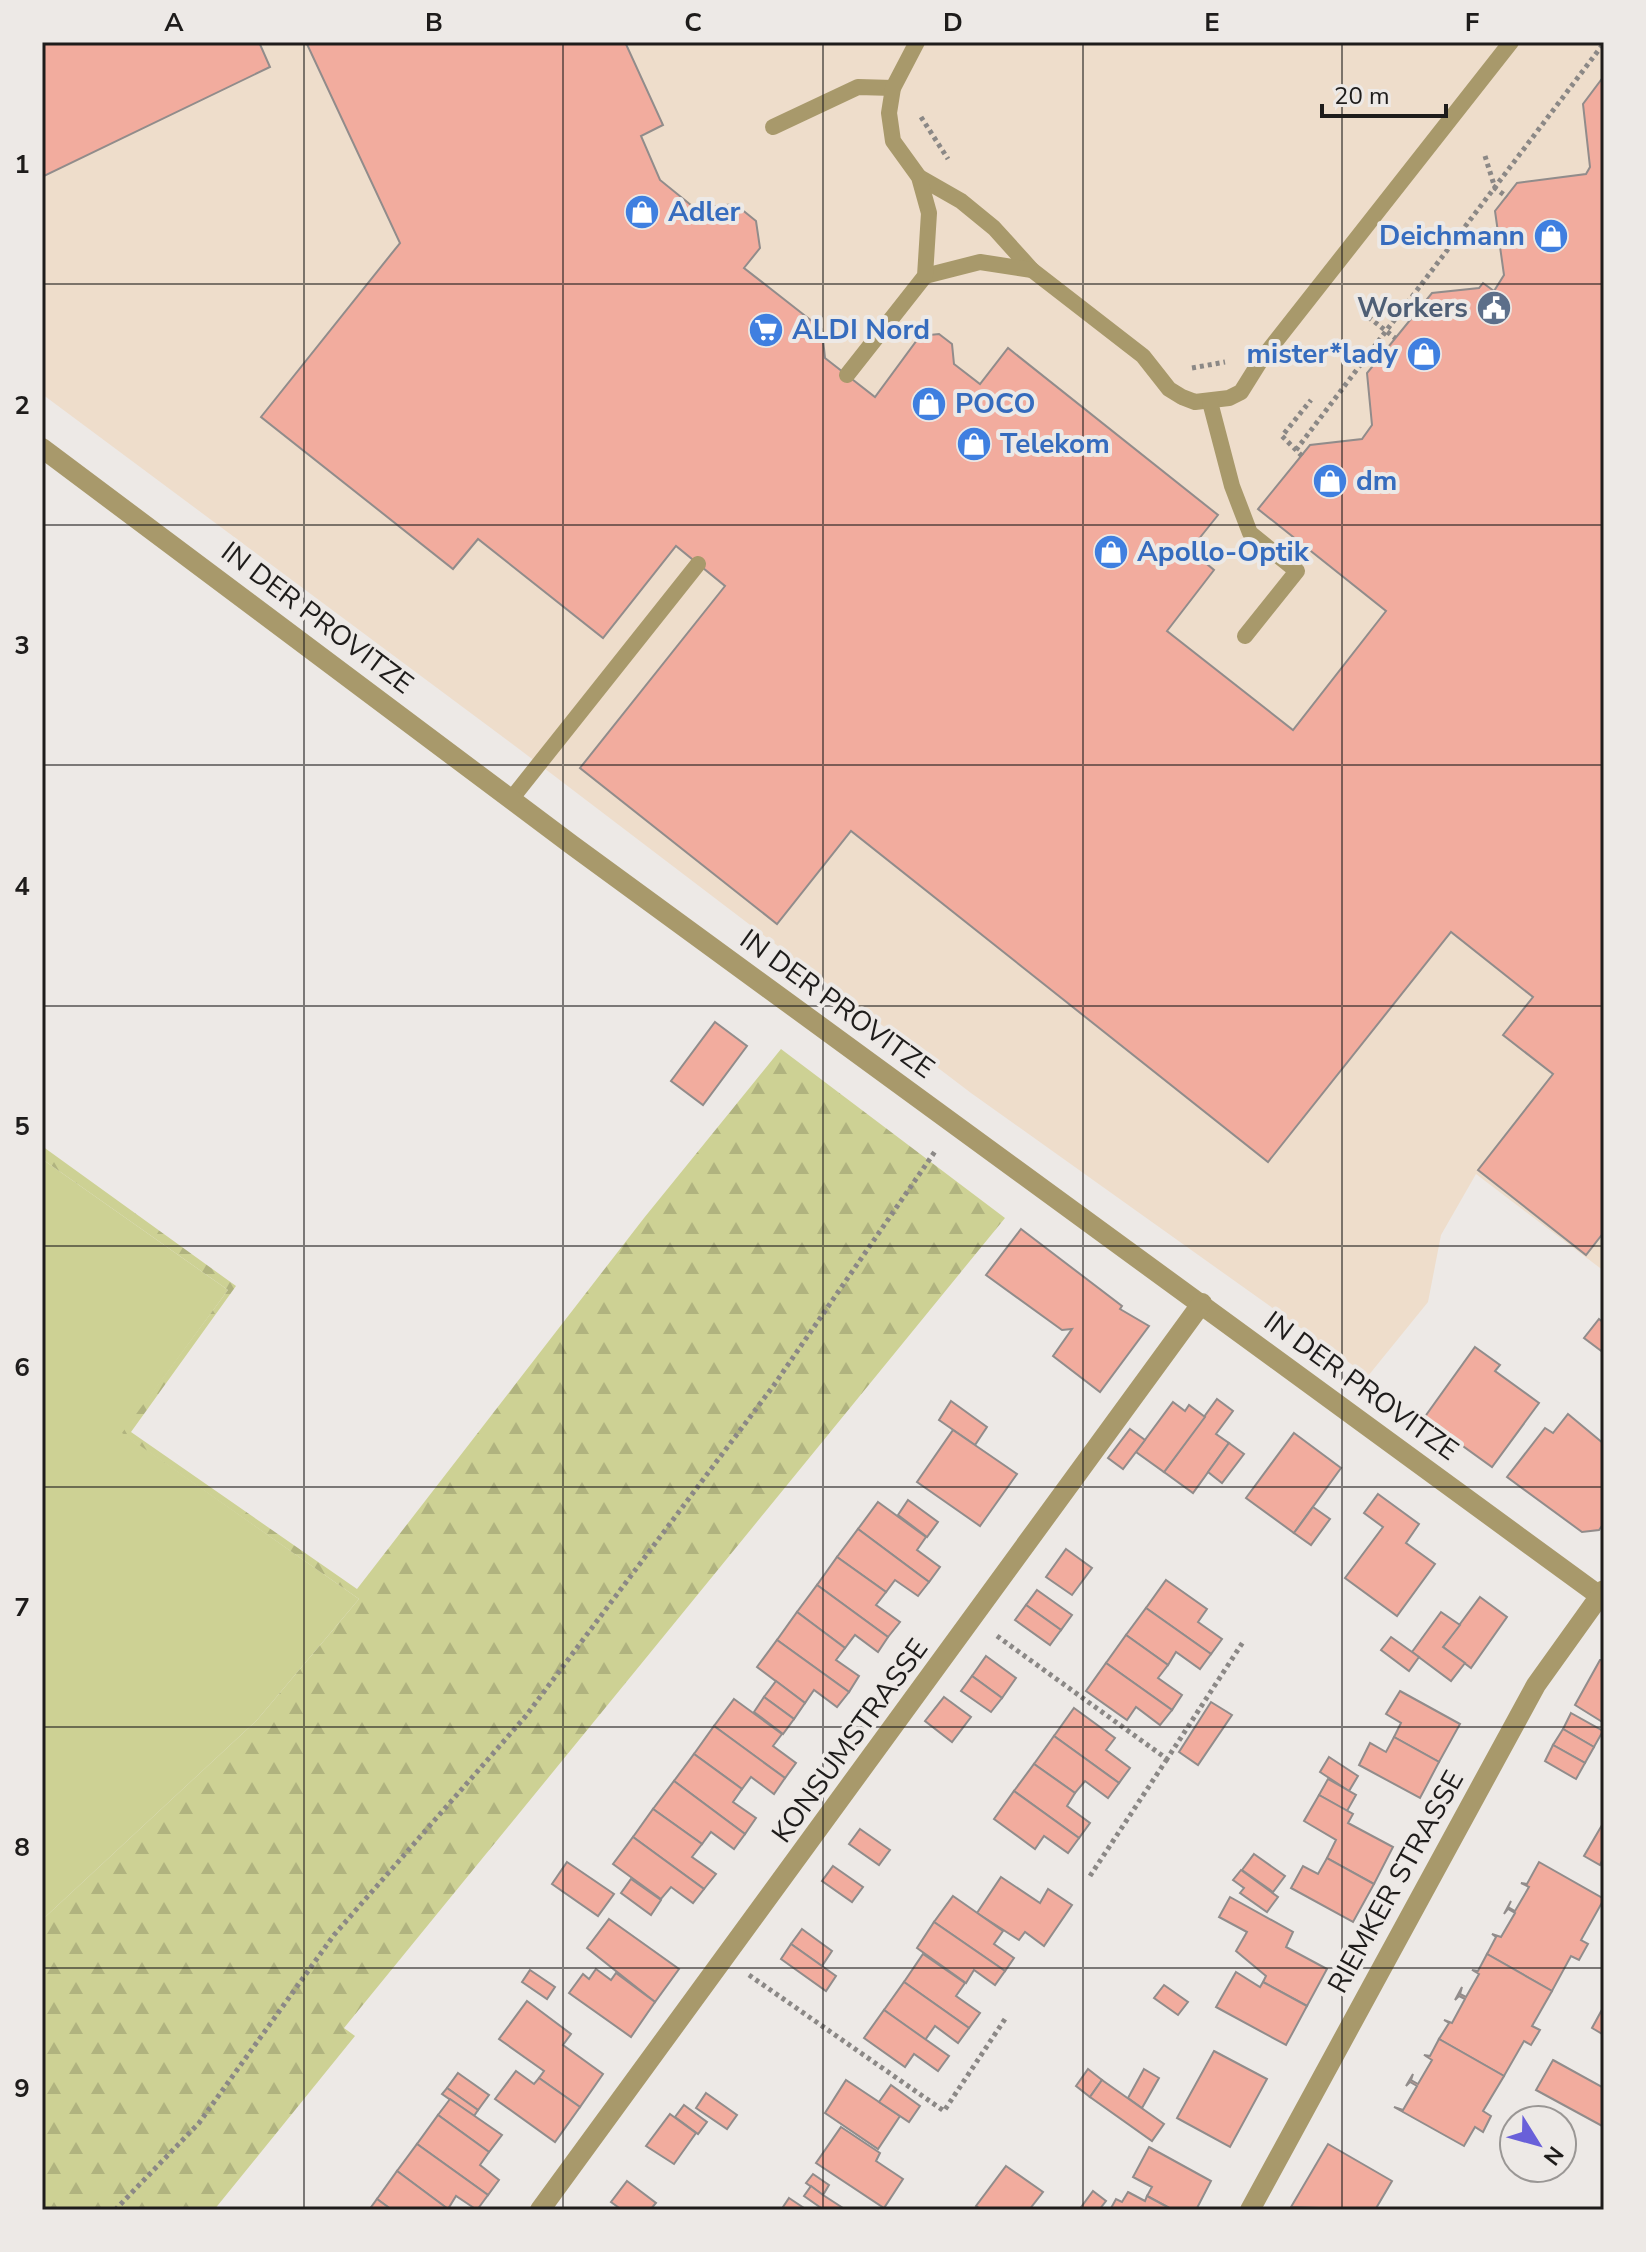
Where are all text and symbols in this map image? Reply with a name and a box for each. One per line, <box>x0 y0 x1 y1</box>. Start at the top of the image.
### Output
text: A <box>164 5 184 40</box>
text: B <box>425 5 443 40</box>
text: C <box>684 5 702 40</box>
text: D <box>943 5 963 40</box>
text: E <box>1204 5 1220 40</box>
text: F <box>1465 5 1479 40</box>
scale bar <box>1322 68 1446 118</box>
text: 20 m <box>1334 80 1390 112</box>
text: 1 <box>14 147 30 182</box>
shop icon: Adler <box>623 193 661 231</box>
place label: Adler <box>668 193 740 231</box>
place label: Deichmann <box>1379 217 1525 255</box>
shop icon: Deichmann <box>1532 217 1570 255</box>
place label: Workers <box>1357 289 1468 327</box>
public building icon: Workers <box>1475 289 1513 327</box>
supermarket icon: ALDI Nord <box>747 311 785 349</box>
place label: ALDI Nord <box>792 311 930 349</box>
place label: mister*lady <box>1247 335 1398 373</box>
shop icon: mister*lady <box>1405 335 1443 373</box>
shop icon: POCO <box>910 385 948 423</box>
place label: POCO <box>955 385 1035 423</box>
text: 2 <box>14 388 30 423</box>
shop icon: Telekom <box>955 425 993 463</box>
place label: Telekom <box>1000 425 1110 463</box>
shop icon: dm <box>1311 462 1349 500</box>
place label: dm <box>1356 462 1397 500</box>
street label: IN DER PROVITZE <box>213 533 421 703</box>
shop icon: Apollo-Optik <box>1092 533 1130 571</box>
place label: Apollo-Optik <box>1137 533 1310 571</box>
text: 3 <box>14 628 30 663</box>
text: 4 <box>14 869 30 904</box>
street label: IN DER PROVITZE <box>732 921 942 1087</box>
text: 5 <box>14 1109 30 1144</box>
street label: IN DER PROVITZE <box>1256 1303 1466 1469</box>
text: 6 <box>14 1350 30 1385</box>
text: 7 <box>14 1590 30 1625</box>
street label: KONSUMSTRASSE <box>763 1631 937 1851</box>
street label: RIEMKER STRASSE <box>1319 1764 1473 2000</box>
text: 8 <box>14 1830 30 1865</box>
text: 9 <box>14 2071 30 2106</box>
north arrow <box>1498 2104 1578 2184</box>
text: N <box>1536 2140 1570 2171</box>

